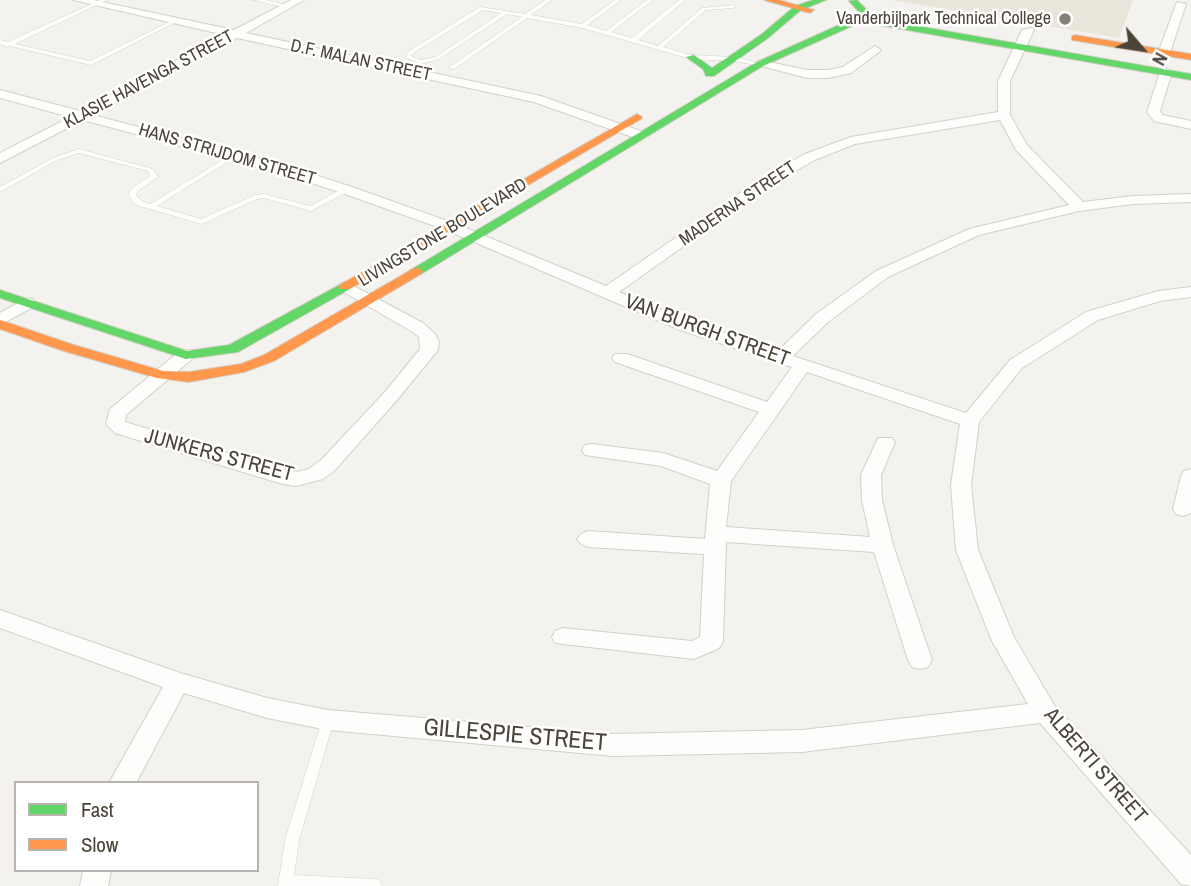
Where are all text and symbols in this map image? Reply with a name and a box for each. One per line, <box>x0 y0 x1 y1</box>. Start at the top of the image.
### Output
place label: Vanderbijlpark Technical College <box>836 8 1051 30</box>
marker: Vanderbijlpark Technical College <box>1057 11 1073 27</box>
north arrow <box>1107 14 1177 84</box>
street label: KLASIE HAVENGA STREET <box>60 26 238 134</box>
street label: D.F. MALAN STREET <box>289 36 433 86</box>
text: N <box>1146 48 1174 70</box>
street label: HANS STRIJDOM STREET <box>136 119 318 191</box>
street label: MADERNA STREET <box>676 157 800 251</box>
street label: LIVINGSTONE BOULEVARD <box>355 174 531 292</box>
street label: VAN BURGH STREET <box>621 289 793 373</box>
street label: JUNKERS STREET <box>142 424 296 488</box>
street label: ALBERTI STREET <box>1038 703 1152 829</box>
street label: GILLESPIE STREET <box>422 714 608 758</box>
legend <box>14 781 259 872</box>
text: Fast <box>81 795 114 824</box>
text: Slow <box>81 830 118 859</box>

